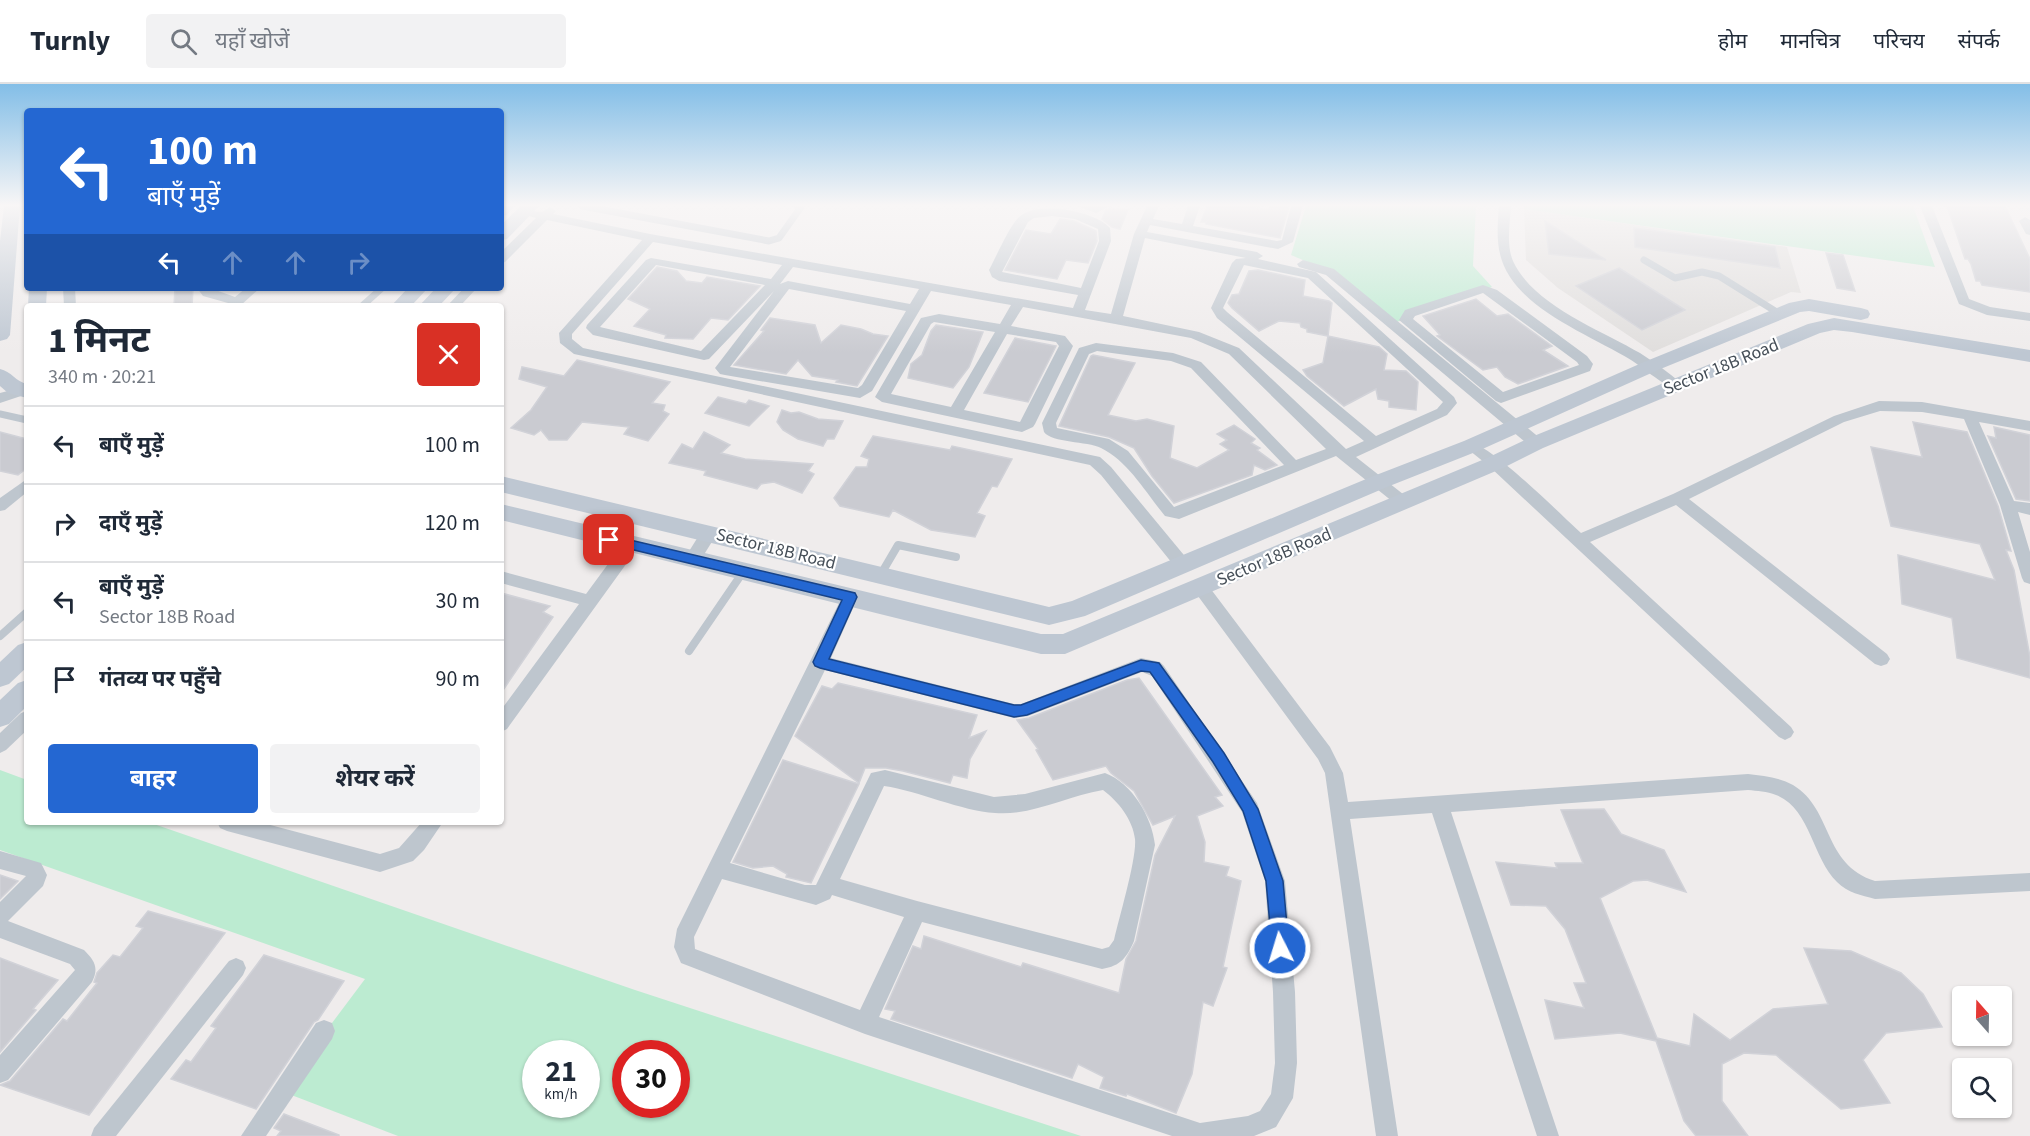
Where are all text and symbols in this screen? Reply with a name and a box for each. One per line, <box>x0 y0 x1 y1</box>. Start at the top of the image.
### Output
search box <box>146 14 566 68</box>
text: Turnly <box>30 21 110 61</box>
icon: search <box>167 25 200 58</box>
text: यहाँ खोजें <box>215 25 290 57</box>
text: होम <box>1718 26 1747 56</box>
text: मानचित्र <box>1780 26 1840 56</box>
text: परिचय <box>1873 26 1925 56</box>
text: संपर्क <box>1958 26 2000 56</box>
text: 100 m <box>147 121 258 181</box>
icon: left <box>48 132 126 210</box>
text: बाएँ मुड़ें <box>147 177 220 216</box>
icon: left <box>153 246 186 279</box>
icon: ahead <box>216 246 249 279</box>
icon: ahead <box>279 246 312 279</box>
icon: right <box>342 246 375 279</box>
text: 1 मिनट <box>48 315 150 366</box>
button: close <box>417 323 480 386</box>
street label: Sector 18B Road <box>1659 332 1783 402</box>
text: 340 m · 20:21 <box>48 363 156 391</box>
icon: left <box>48 429 81 462</box>
text: बाएँ मुड़ें <box>99 429 164 461</box>
text: 100 m <box>425 429 480 461</box>
icon: right <box>48 507 81 540</box>
text: दाएँ मुड़ें <box>99 507 162 539</box>
text: 120 m <box>425 507 480 539</box>
pin <box>583 514 634 565</box>
street label: Sector 18B Road <box>713 522 839 576</box>
street label: Sector 18B Road <box>1213 522 1335 592</box>
icon: arrive <box>592 523 625 556</box>
text: बाएँ मुड़ें <box>99 571 164 603</box>
icon: left <box>48 585 81 618</box>
text: 30 m <box>435 585 480 617</box>
text: Sector 18B Road <box>99 603 235 631</box>
icon: arrive <box>48 663 81 696</box>
text: गंतव्य पर पहुँचे <box>99 663 221 695</box>
text: 90 m <box>435 663 480 695</box>
button: बाहर <box>48 744 258 813</box>
button: शेयर करें <box>270 744 480 813</box>
position arrow <box>1248 916 1312 980</box>
north arrow <box>1952 986 2012 1046</box>
map controls <box>1952 986 2012 1118</box>
speed limit sign: 30 <box>612 1040 690 1118</box>
text: 21 <box>545 1050 577 1093</box>
button: search <box>1952 1058 2012 1118</box>
text: km/h <box>544 1084 578 1105</box>

